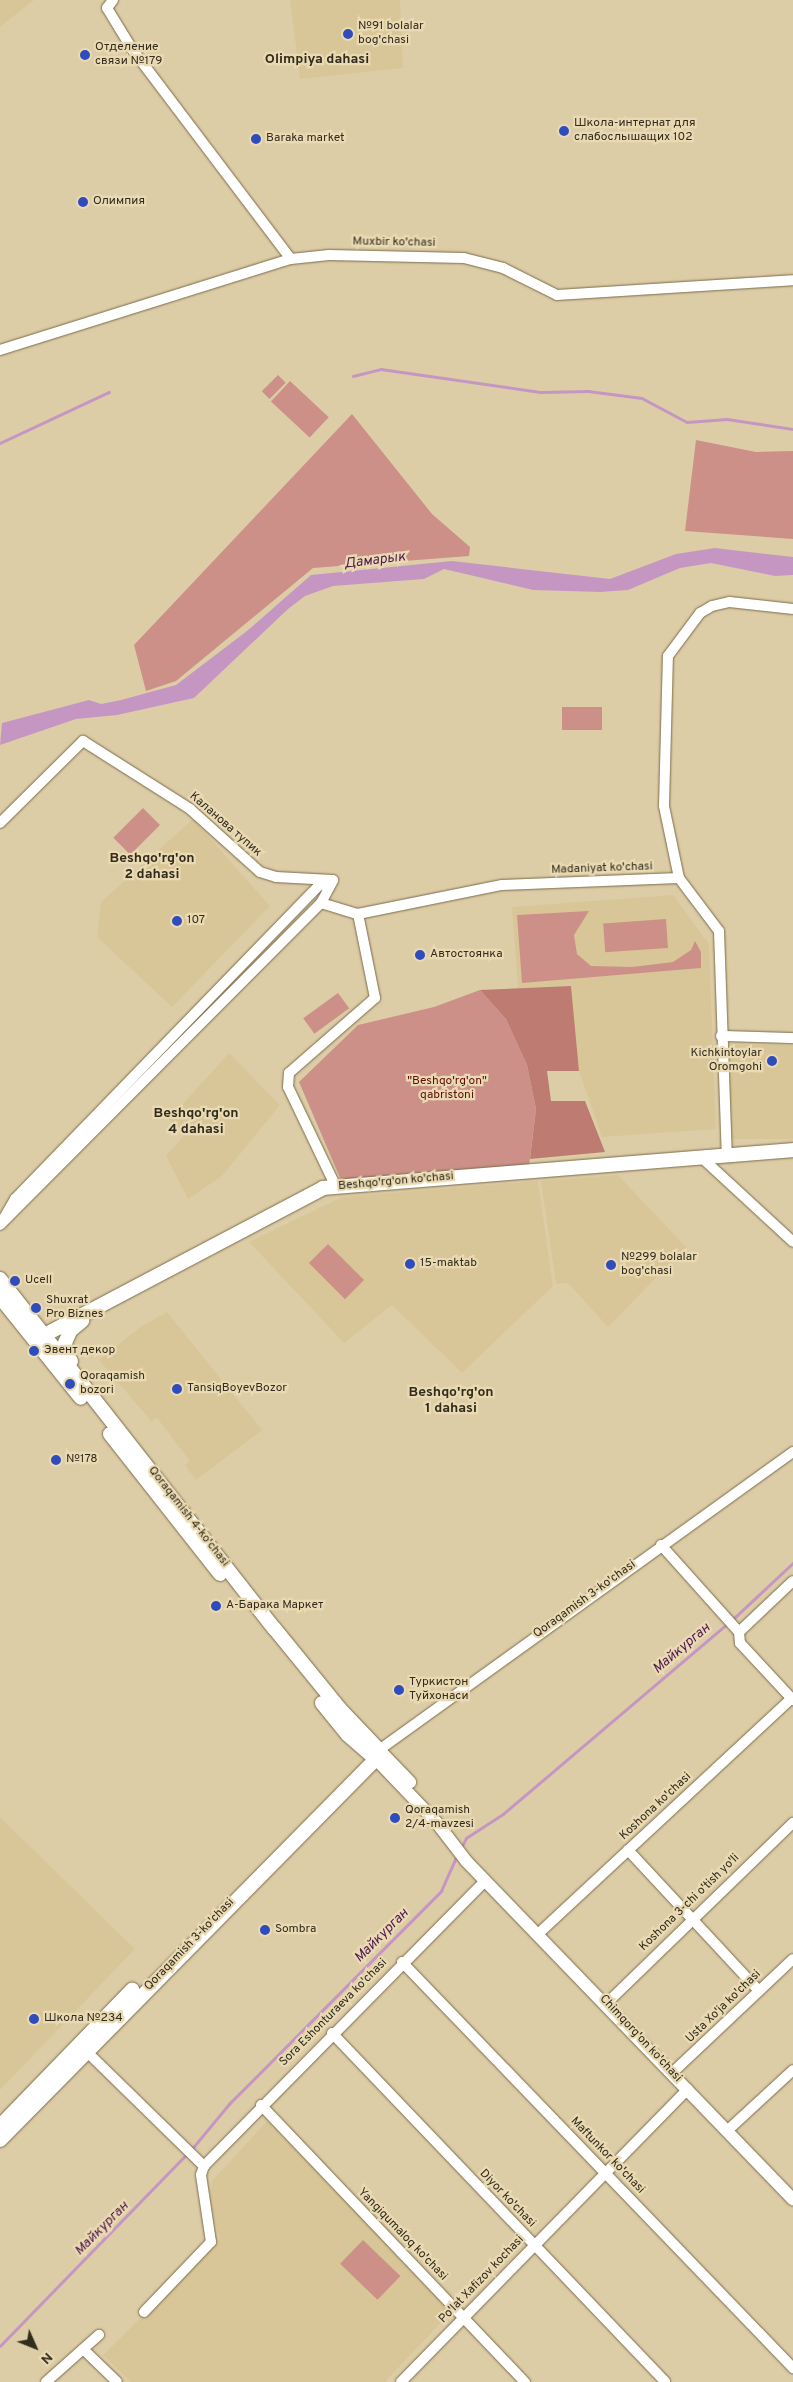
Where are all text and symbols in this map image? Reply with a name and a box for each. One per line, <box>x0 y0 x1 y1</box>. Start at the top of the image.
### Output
place label: №91 bolalar bog'chasi <box>358 20 424 48</box>
marker: №91 bolalar bog'chasi <box>342 28 354 40</box>
place label: Отделение связи №179 <box>95 41 162 69</box>
marker: Отделение связи №179 <box>79 49 91 61</box>
district label: Olimpiya dahasi <box>265 52 369 68</box>
place label: Школа-интернат для слабослышащих 102 <box>574 117 696 145</box>
marker: Школа-интернат для слабослышащих 102 <box>558 125 570 137</box>
place label: Baraka market <box>266 132 345 146</box>
marker: Baraka market <box>250 133 262 145</box>
place label: Олимпия <box>93 195 145 209</box>
marker: Олимпия <box>77 196 89 208</box>
street label: Muxbir ko'chasi <box>352 235 436 251</box>
water label: Дамарык <box>343 549 407 573</box>
street label: Каланова тупик <box>186 790 264 860</box>
district label: Beshqo'rg'on 2 dahasi <box>109 851 195 884</box>
street label: Madaniyat ko'chasi <box>551 860 653 878</box>
place label: 107 <box>187 914 205 928</box>
marker: 107 <box>171 915 183 927</box>
place label: Автостоянка <box>430 948 503 962</box>
marker: Автостоянка <box>414 949 426 961</box>
place label: Kichkintoylar Oromgohi <box>691 1047 762 1075</box>
marker: Kichkintoylar Oromgohi <box>766 1055 778 1067</box>
park label: "Beshqo'rg'on" qabristoni <box>407 1075 487 1103</box>
district label: Beshqo'rg'on 4 dahasi <box>153 1106 239 1138</box>
street label: Beshqo'rg'on ko'chasi <box>338 1170 454 1194</box>
place label: №299 bolalar bog'chasi <box>621 1251 697 1279</box>
place label: 15-maktab <box>420 1257 477 1271</box>
marker: 15-maktab <box>404 1258 416 1270</box>
marker: №299 bolalar bog'chasi <box>605 1259 617 1271</box>
place label: Ucell <box>25 1274 52 1288</box>
marker: Ucell <box>9 1275 21 1287</box>
place label: Shuxrat Pro Biznes <box>46 1294 103 1322</box>
marker: Shuxrat Pro Biznes <box>30 1302 42 1314</box>
place label: Эвент декор <box>44 1344 115 1358</box>
marker: Эвент декор <box>28 1345 40 1357</box>
place label: Qoraqamish bozori <box>80 1370 145 1398</box>
marker: Qoraqamish bozori <box>64 1378 76 1390</box>
place label: TansiqBoyevBozor <box>187 1382 287 1396</box>
marker: TansiqBoyevBozor <box>171 1383 183 1395</box>
district label: Beshqo'rg'on 1 dahasi <box>408 1385 494 1418</box>
place label: №178 <box>66 1453 98 1467</box>
marker: №178 <box>50 1454 62 1466</box>
street label: Qoraqamish 4-ko'chasi <box>144 1464 232 1570</box>
street label: Qoraqamish 3-ko'chasi <box>531 1558 639 1642</box>
place label: А-Барака Маркет <box>226 1599 323 1613</box>
marker: А-Барака Маркет <box>210 1600 222 1612</box>
water label: Майкурган <box>650 1620 714 1678</box>
place label: Туркистон Туйхонаси <box>409 1676 468 1704</box>
marker: Туркистон Туйхонаси <box>393 1684 405 1696</box>
street label: Koshona ko'chasi <box>617 1770 695 1844</box>
place label: Qoraqamish 2/4-mavzesi <box>405 1804 474 1832</box>
marker: Qoraqamish 2/4-mavzesi <box>389 1812 401 1824</box>
street label: Koshona 3-chi o'tish yo'li <box>637 1851 743 1955</box>
street label: Qoraqamish 3-ko'chasi <box>142 1896 238 1994</box>
water label: Майкурган <box>351 1905 413 1967</box>
place label: Sombra <box>275 1923 316 1937</box>
marker: Sombra <box>259 1924 271 1936</box>
street label: Sora Eshonturaeva ko'chasi <box>277 1956 391 2070</box>
street label: Usta Xo'ja ko'chasi <box>684 1968 764 2046</box>
street label: Chimqorg'on ko'chasi <box>596 1992 684 2086</box>
place label: Школа №234 <box>44 2012 123 2026</box>
marker: Школа №234 <box>28 2013 40 2025</box>
street label: Maftunkor ko'chasi <box>567 2115 647 2197</box>
street label: Diyor ko'chasi <box>476 2167 538 2231</box>
street label: Yangiqumaloq ko'chasi <box>354 2186 450 2284</box>
water label: Майкурган <box>71 2198 133 2260</box>
street label: Po'lat Xafizov kochasi <box>436 2233 528 2327</box>
north arrow <box>10 2322 60 2372</box>
text: N <box>37 2348 56 2367</box>

